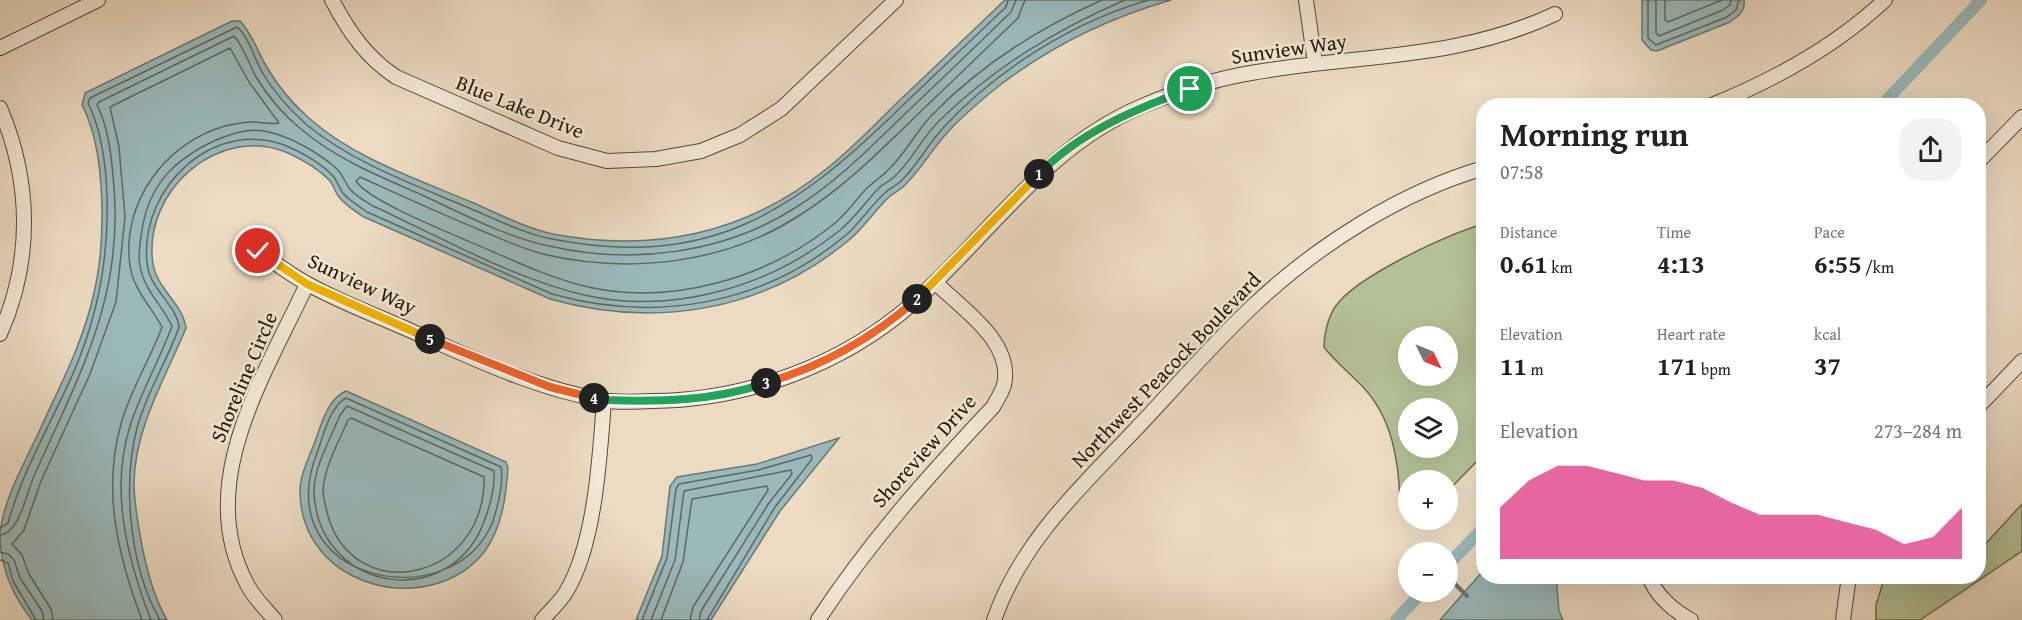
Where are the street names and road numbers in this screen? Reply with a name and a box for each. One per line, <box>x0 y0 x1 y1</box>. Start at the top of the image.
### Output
street label: Sunview Way <box>1229 25 1349 72</box>
street label: Blue Lake Drive <box>451 67 589 146</box>
street label: Sunview Way <box>303 245 422 322</box>
street label: Northwest Peacock Boulevard <box>1064 264 1268 475</box>
street label: Shoreline Circle <box>202 306 285 447</box>
street label: Shoreview Drive <box>864 387 983 514</box>

